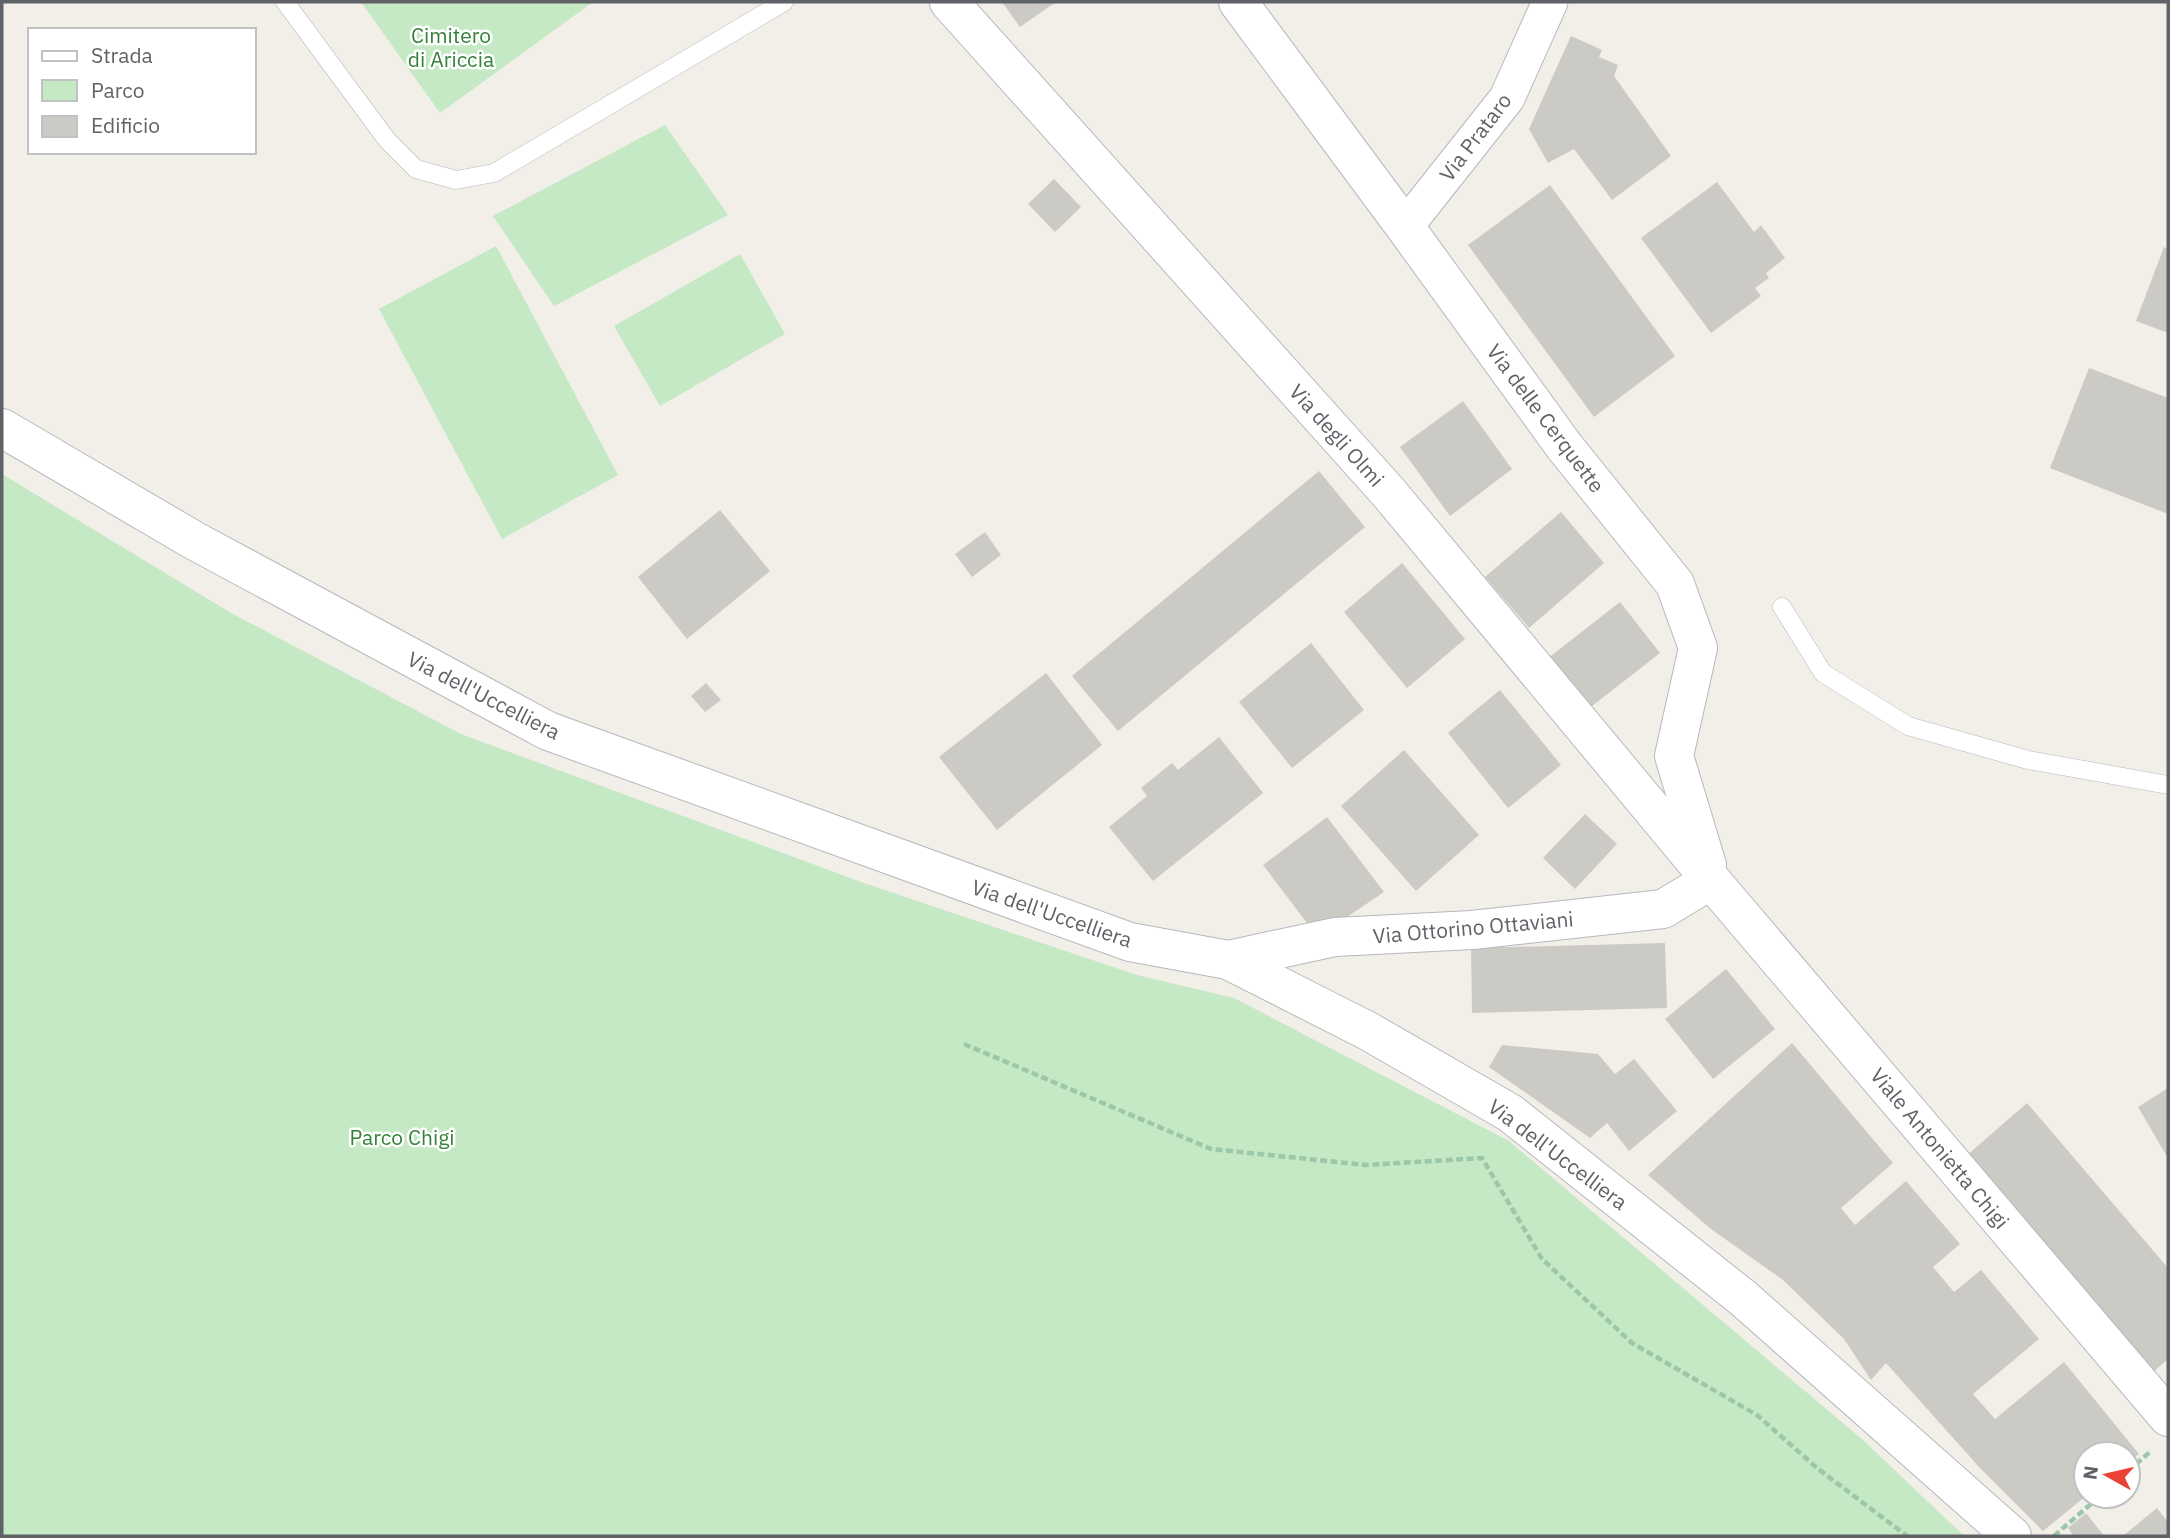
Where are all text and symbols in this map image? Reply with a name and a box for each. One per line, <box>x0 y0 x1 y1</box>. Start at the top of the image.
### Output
park label: Cimitero di Ariccia <box>408 21 494 73</box>
legend <box>28 28 256 154</box>
text: Strada <box>91 41 153 69</box>
text: Parco <box>91 76 145 104</box>
street label: Via Prataro <box>1433 87 1517 187</box>
text: Edificio <box>91 111 160 139</box>
street label: Via delle Cerquette <box>1481 338 1611 498</box>
street label: Via degli Olmi <box>1283 378 1391 492</box>
street label: Via dell'Uccelliera <box>403 644 565 746</box>
street label: Via dell'Uccelliera <box>968 872 1136 954</box>
street label: Via Ottorino Ottaviani <box>1371 904 1575 950</box>
street label: Viale Antonietta Chigi <box>1864 1062 2016 1234</box>
street label: Via dell'Uccelliera <box>1483 1092 1633 1216</box>
park label: Parco Chigi <box>349 1123 455 1151</box>
north arrow <box>2072 1440 2142 1510</box>
text: N <box>2077 1464 2103 1481</box>

